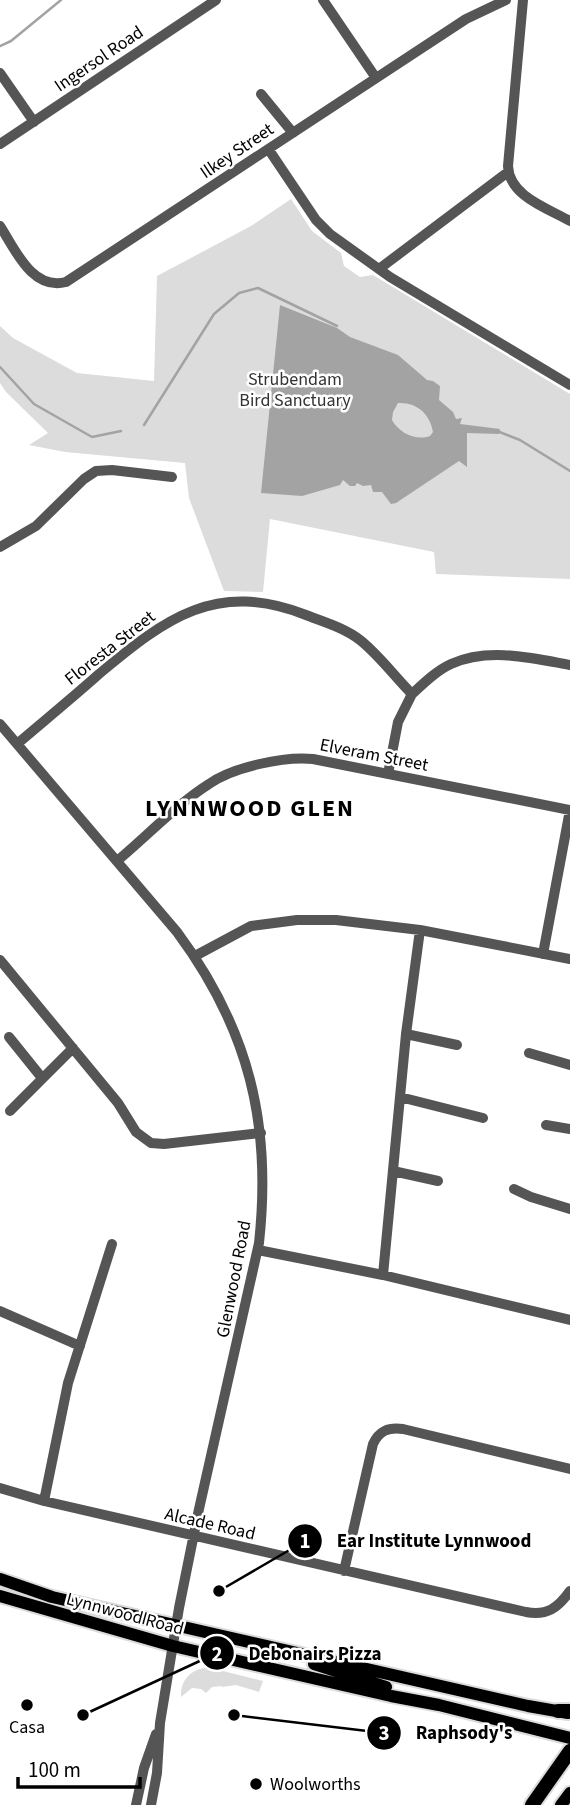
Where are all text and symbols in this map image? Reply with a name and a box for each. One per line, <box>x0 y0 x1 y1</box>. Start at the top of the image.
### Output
street label: Ingersol Road <box>49 20 149 98</box>
street label: Ilkey Street <box>195 117 279 185</box>
park label: Strubendam Bird Sanctuary <box>239 367 351 413</box>
street label: Floresta Street <box>59 605 161 691</box>
street label: Elveram Street <box>318 732 430 778</box>
district label: LYNNWOOD GLEN <box>145 791 355 826</box>
street label: Glenwood Road <box>210 1218 258 1340</box>
street label: Alcade Road <box>162 1501 258 1547</box>
callout: Ear Institute Lynnwood <box>288 1521 545 1561</box>
text: 1 <box>299 1526 311 1556</box>
text: Ear Institute Lynnwood <box>337 1528 531 1555</box>
street label: Lynnwood Road <box>63 1586 187 1642</box>
callout: Debonairs Pizza <box>200 1633 396 1673</box>
text: 2 <box>211 1639 223 1669</box>
text: Debonairs Pizza <box>249 1641 381 1668</box>
marker: Casa <box>19 1697 35 1713</box>
callout: Raphsody's <box>367 1713 526 1753</box>
place label: Casa <box>9 1715 45 1740</box>
text: 3 <box>378 1718 390 1748</box>
text: Raphsody's <box>416 1720 512 1747</box>
scale bar <box>18 1745 140 1789</box>
text: 100 m <box>28 1755 81 1785</box>
place label: Woolworths <box>270 1772 361 1797</box>
marker: Woolworths <box>248 1776 264 1792</box>

